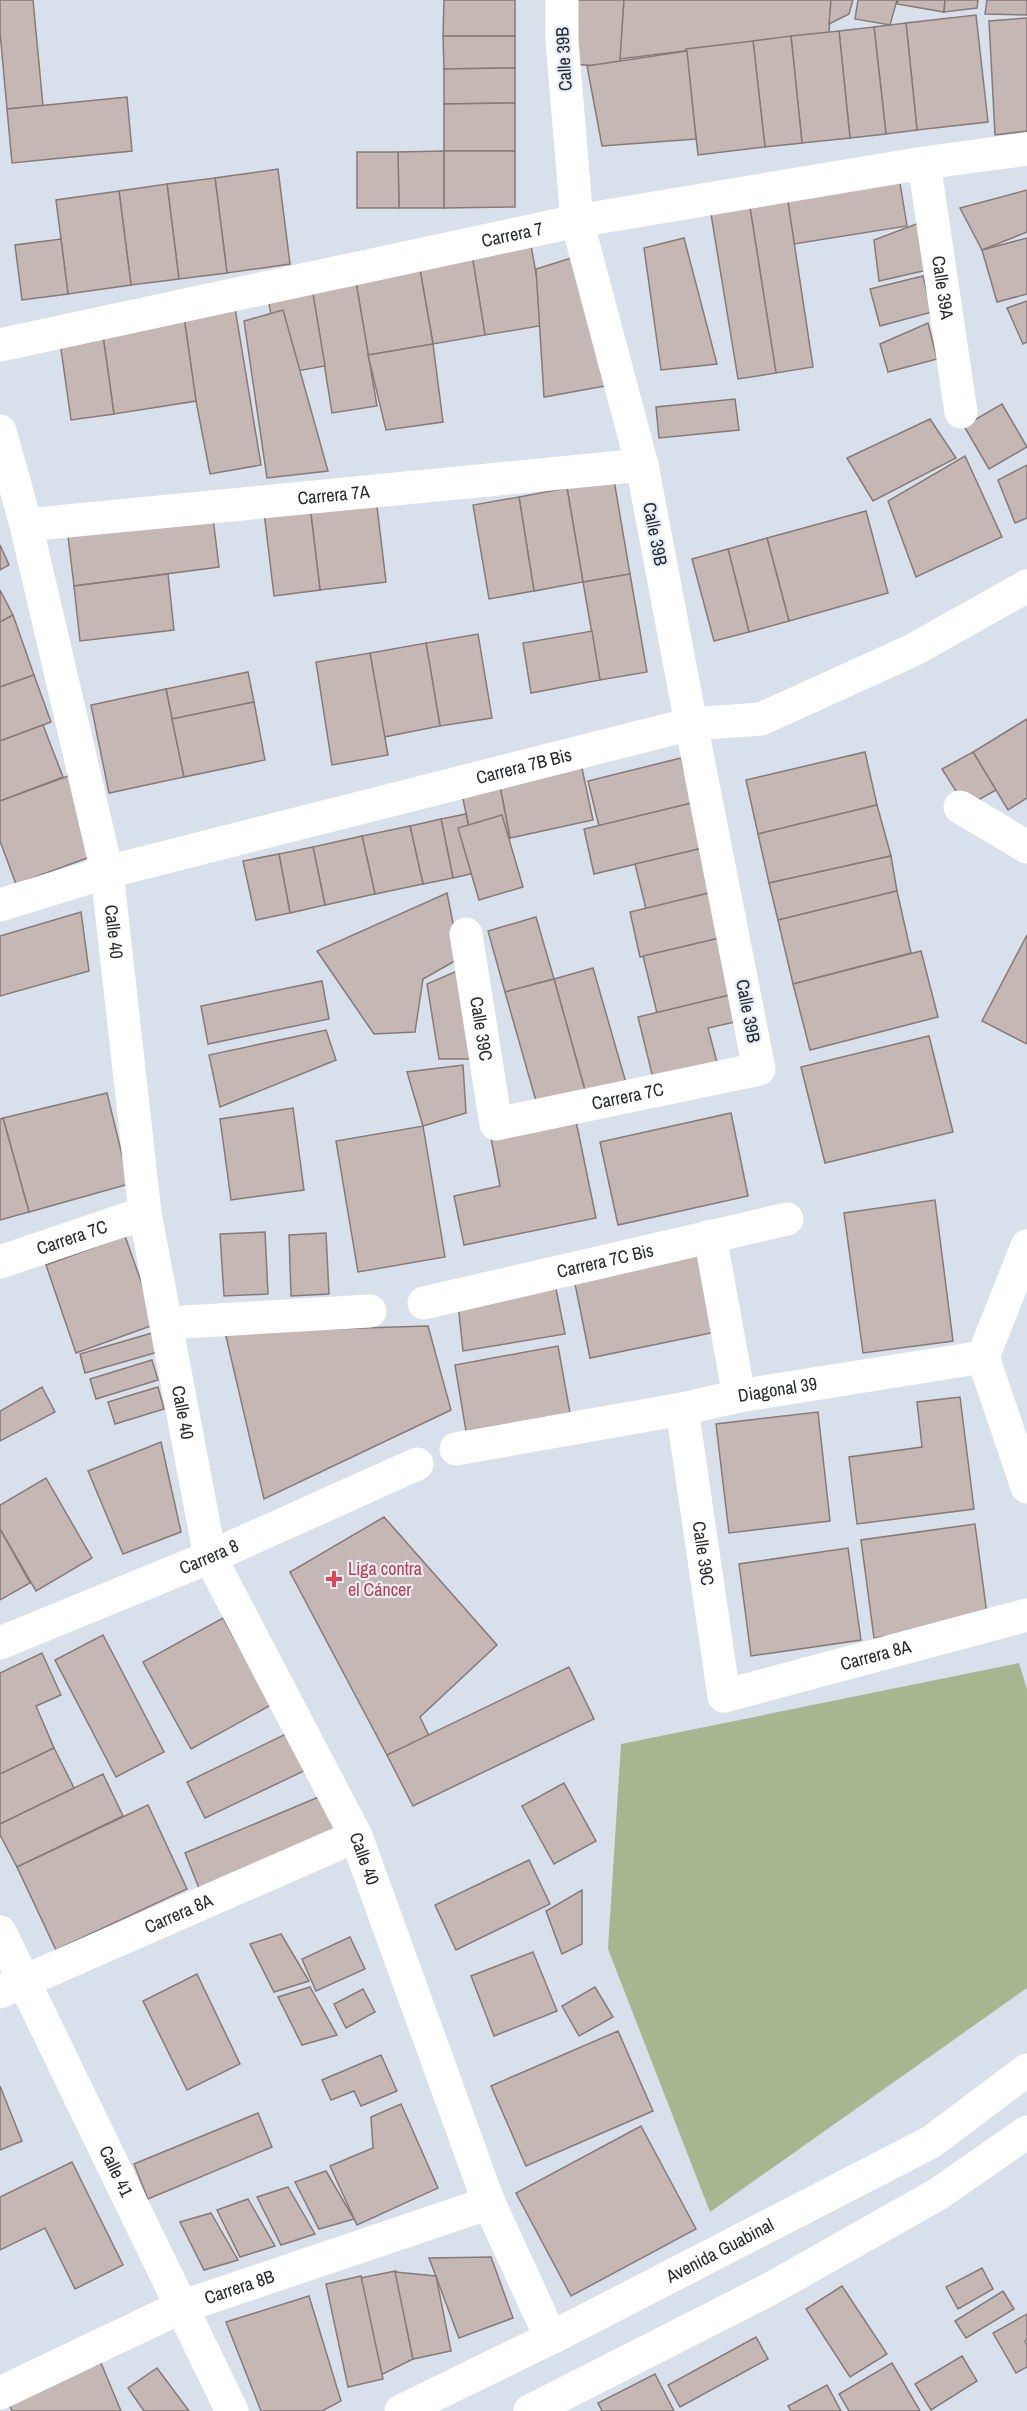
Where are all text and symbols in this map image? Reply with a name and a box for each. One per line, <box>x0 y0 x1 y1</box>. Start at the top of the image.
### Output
street label: Calle 39B <box>549 26 578 92</box>
street label: Carrera 7 <box>479 216 545 253</box>
street label: Calle 39A <box>926 254 960 321</box>
street label: Carrera 7A <box>296 479 371 510</box>
street label: Calle 39B <box>637 500 674 568</box>
street label: Carrera 7B Bis <box>473 742 574 790</box>
street label: Calle 40 <box>99 903 130 960</box>
street label: Calle 39B <box>730 977 767 1045</box>
street label: Calle 39C <box>464 995 499 1063</box>
street label: Carrera 7C <box>589 1076 666 1116</box>
street label: Carrera 7C <box>33 1214 110 1261</box>
street label: Carrera 7C Bis <box>554 1237 656 1284</box>
street label: Diagonal 39 <box>736 1371 819 1408</box>
street label: Calle 40 <box>166 1383 201 1441</box>
street label: Calle 39C <box>687 1519 721 1587</box>
street label: Carrera 8 <box>175 1533 243 1580</box>
place label: Liga contra el Cáncer <box>348 1556 422 1602</box>
marker: Liga contra el Cáncer <box>325 1570 343 1588</box>
street label: Carrera 8A <box>837 1634 914 1676</box>
street label: Calle 40 <box>344 1829 386 1888</box>
street label: Carrera 8A <box>140 1887 217 1939</box>
street label: Calle 41 <box>93 2141 140 2202</box>
street label: Avenida Guabinal <box>661 2212 778 2289</box>
street label: Carrera 8B <box>201 2263 278 2310</box>

